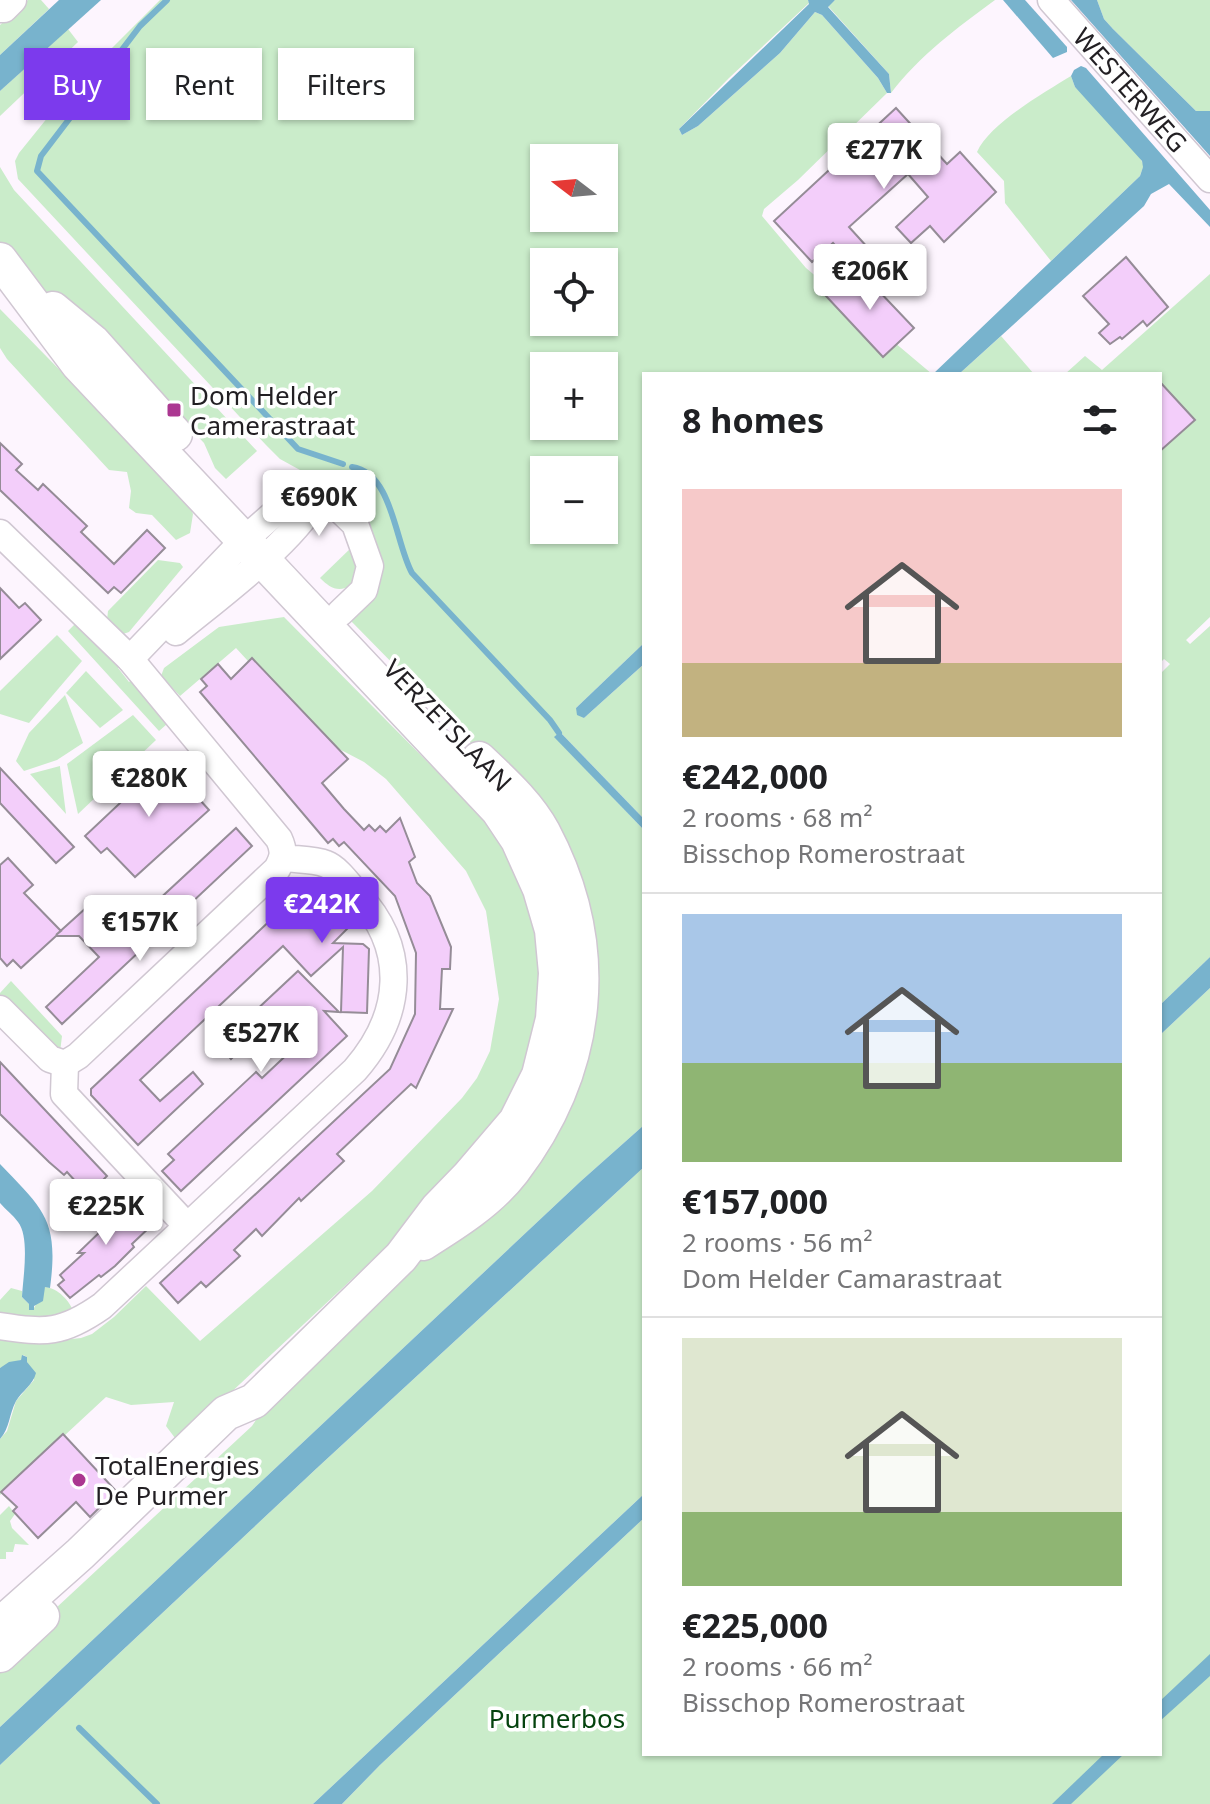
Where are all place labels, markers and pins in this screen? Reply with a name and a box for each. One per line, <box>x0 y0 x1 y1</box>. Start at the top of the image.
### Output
pin: €277K <box>828 123 940 191</box>
pin: €206K <box>814 244 926 312</box>
place label: Dom Helder Camerastraat <box>190 377 355 443</box>
marker: Dom Helder Camerastraat <box>165 401 183 419</box>
pin: €690K <box>263 470 375 538</box>
pin: €280K <box>93 751 205 819</box>
pin: €242K <box>266 877 378 945</box>
pin: €157K <box>84 895 196 963</box>
pin: €527K <box>205 1006 317 1074</box>
pin: €225K <box>50 1179 162 1247</box>
place label: TotalEnergies De Purmer <box>95 1447 260 1513</box>
marker: TotalEnergies De Purmer <box>70 1471 88 1489</box>

